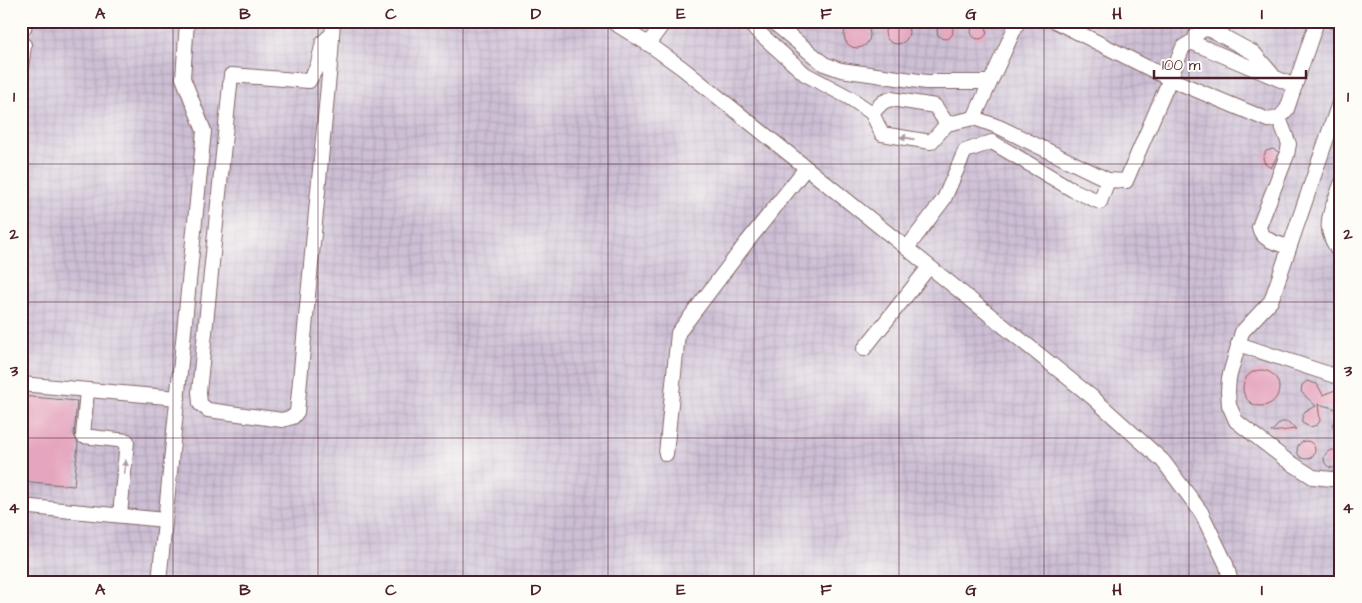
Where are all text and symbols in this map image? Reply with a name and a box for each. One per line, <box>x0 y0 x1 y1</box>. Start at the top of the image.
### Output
text: A <box>95 3 106 25</box>
text: B <box>239 3 251 25</box>
text: C <box>385 3 397 25</box>
text: D <box>531 3 542 25</box>
text: E <box>676 3 686 25</box>
text: F <box>820 3 832 25</box>
text: G <box>965 3 977 25</box>
text: H <box>1112 3 1122 25</box>
text: I <box>1261 3 1263 25</box>
scale bar <box>1154 48 1307 80</box>
text: 100 m <box>1162 55 1201 76</box>
text: 1 <box>13 86 16 108</box>
text: 1 <box>1347 86 1350 108</box>
one-way arrow <box>899 134 915 142</box>
text: 2 <box>8 223 19 245</box>
text: 2 <box>1342 223 1353 245</box>
text: 3 <box>9 360 19 382</box>
text: 3 <box>1343 360 1353 382</box>
one-way arrow <box>121 459 129 475</box>
text: 4 <box>9 497 20 519</box>
text: 4 <box>1343 497 1354 519</box>
text: A <box>95 579 106 601</box>
text: B <box>239 579 251 601</box>
text: C <box>385 579 397 601</box>
text: D <box>531 579 542 601</box>
text: E <box>676 579 686 601</box>
text: F <box>820 579 832 601</box>
text: G <box>965 579 977 601</box>
text: H <box>1112 579 1122 601</box>
text: I <box>1261 579 1263 601</box>

